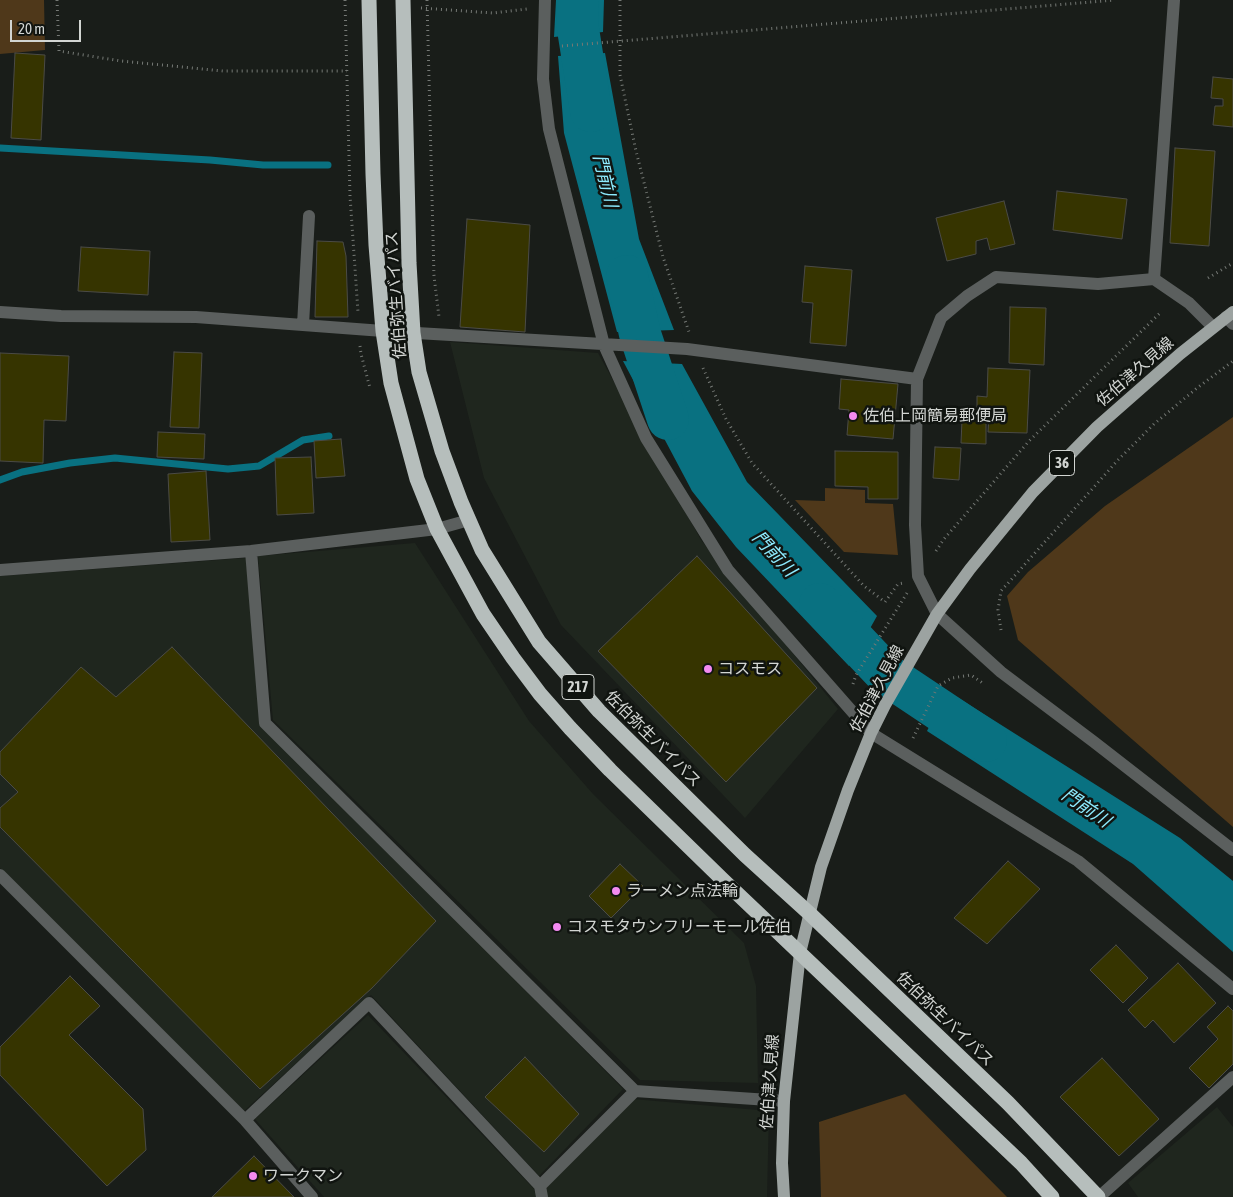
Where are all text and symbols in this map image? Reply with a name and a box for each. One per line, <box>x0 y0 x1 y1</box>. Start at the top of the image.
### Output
scale bar <box>12 10 84 42</box>
text: 20 m <box>18 20 45 37</box>
water label: 門前川 <box>588 152 622 210</box>
street label: 佐伯弥生バイパス <box>382 230 410 360</box>
street label: 佐伯津久見線 <box>1092 333 1178 411</box>
place label: 佐伯上岡簡易郵便局 <box>863 406 1007 426</box>
marker: 佐伯上岡簡易郵便局 <box>847 410 859 422</box>
road number: 36 <box>1050 450 1074 476</box>
water label: 門前川 <box>748 527 800 581</box>
street label: 佐伯津久見線 <box>846 642 908 736</box>
place label: コスモス <box>718 659 782 679</box>
marker: コスモス <box>702 663 714 675</box>
road number: 217 <box>562 674 594 700</box>
street label: 佐伯弥生バイパス <box>601 687 705 791</box>
water label: 門前川 <box>1058 784 1114 832</box>
place label: ラーメン点法輪 <box>626 881 738 901</box>
marker: ラーメン点法輪 <box>610 885 622 897</box>
place label: コスモタウンフリーモール佐伯 <box>567 917 791 937</box>
marker: コスモタウンフリーモール佐伯 <box>551 921 563 933</box>
street label: 佐伯弥生バイパス <box>892 968 998 1070</box>
street label: 佐伯津久見線 <box>757 1033 783 1131</box>
place label: ワークマン <box>263 1166 343 1186</box>
marker: ワークマン <box>247 1170 259 1182</box>

